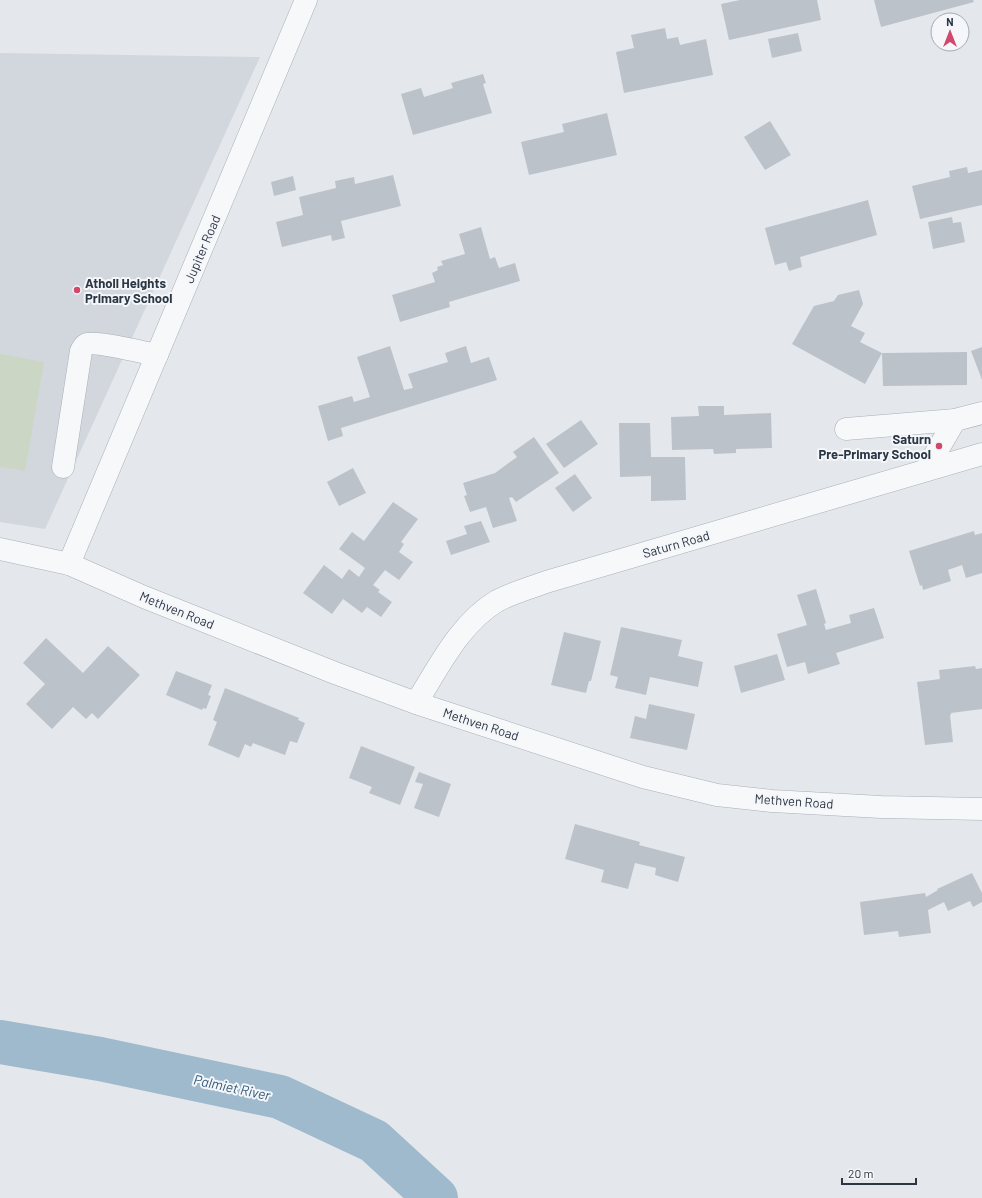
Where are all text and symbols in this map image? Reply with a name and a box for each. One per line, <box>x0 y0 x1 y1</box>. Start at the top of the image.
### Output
north arrow <box>930 12 970 52</box>
text: N <box>946 15 954 28</box>
street label: Jupiter Road <box>180 212 224 286</box>
place label: Atholl Heights Primary School <box>85 275 173 306</box>
marker: Atholl Heights Primary School <box>72 285 82 295</box>
place label: Saturn Pre-Primary School <box>819 431 931 462</box>
marker: Saturn Pre-Primary School <box>934 441 944 451</box>
street label: Saturn Road <box>641 527 711 561</box>
street label: Methven Road <box>137 588 217 632</box>
street label: Methven Road <box>441 704 521 744</box>
street label: Methven Road <box>754 790 834 812</box>
water label: Palmiet River <box>192 1071 273 1104</box>
scale bar <box>842 1160 916 1186</box>
text: 20 m <box>848 1166 874 1180</box>

